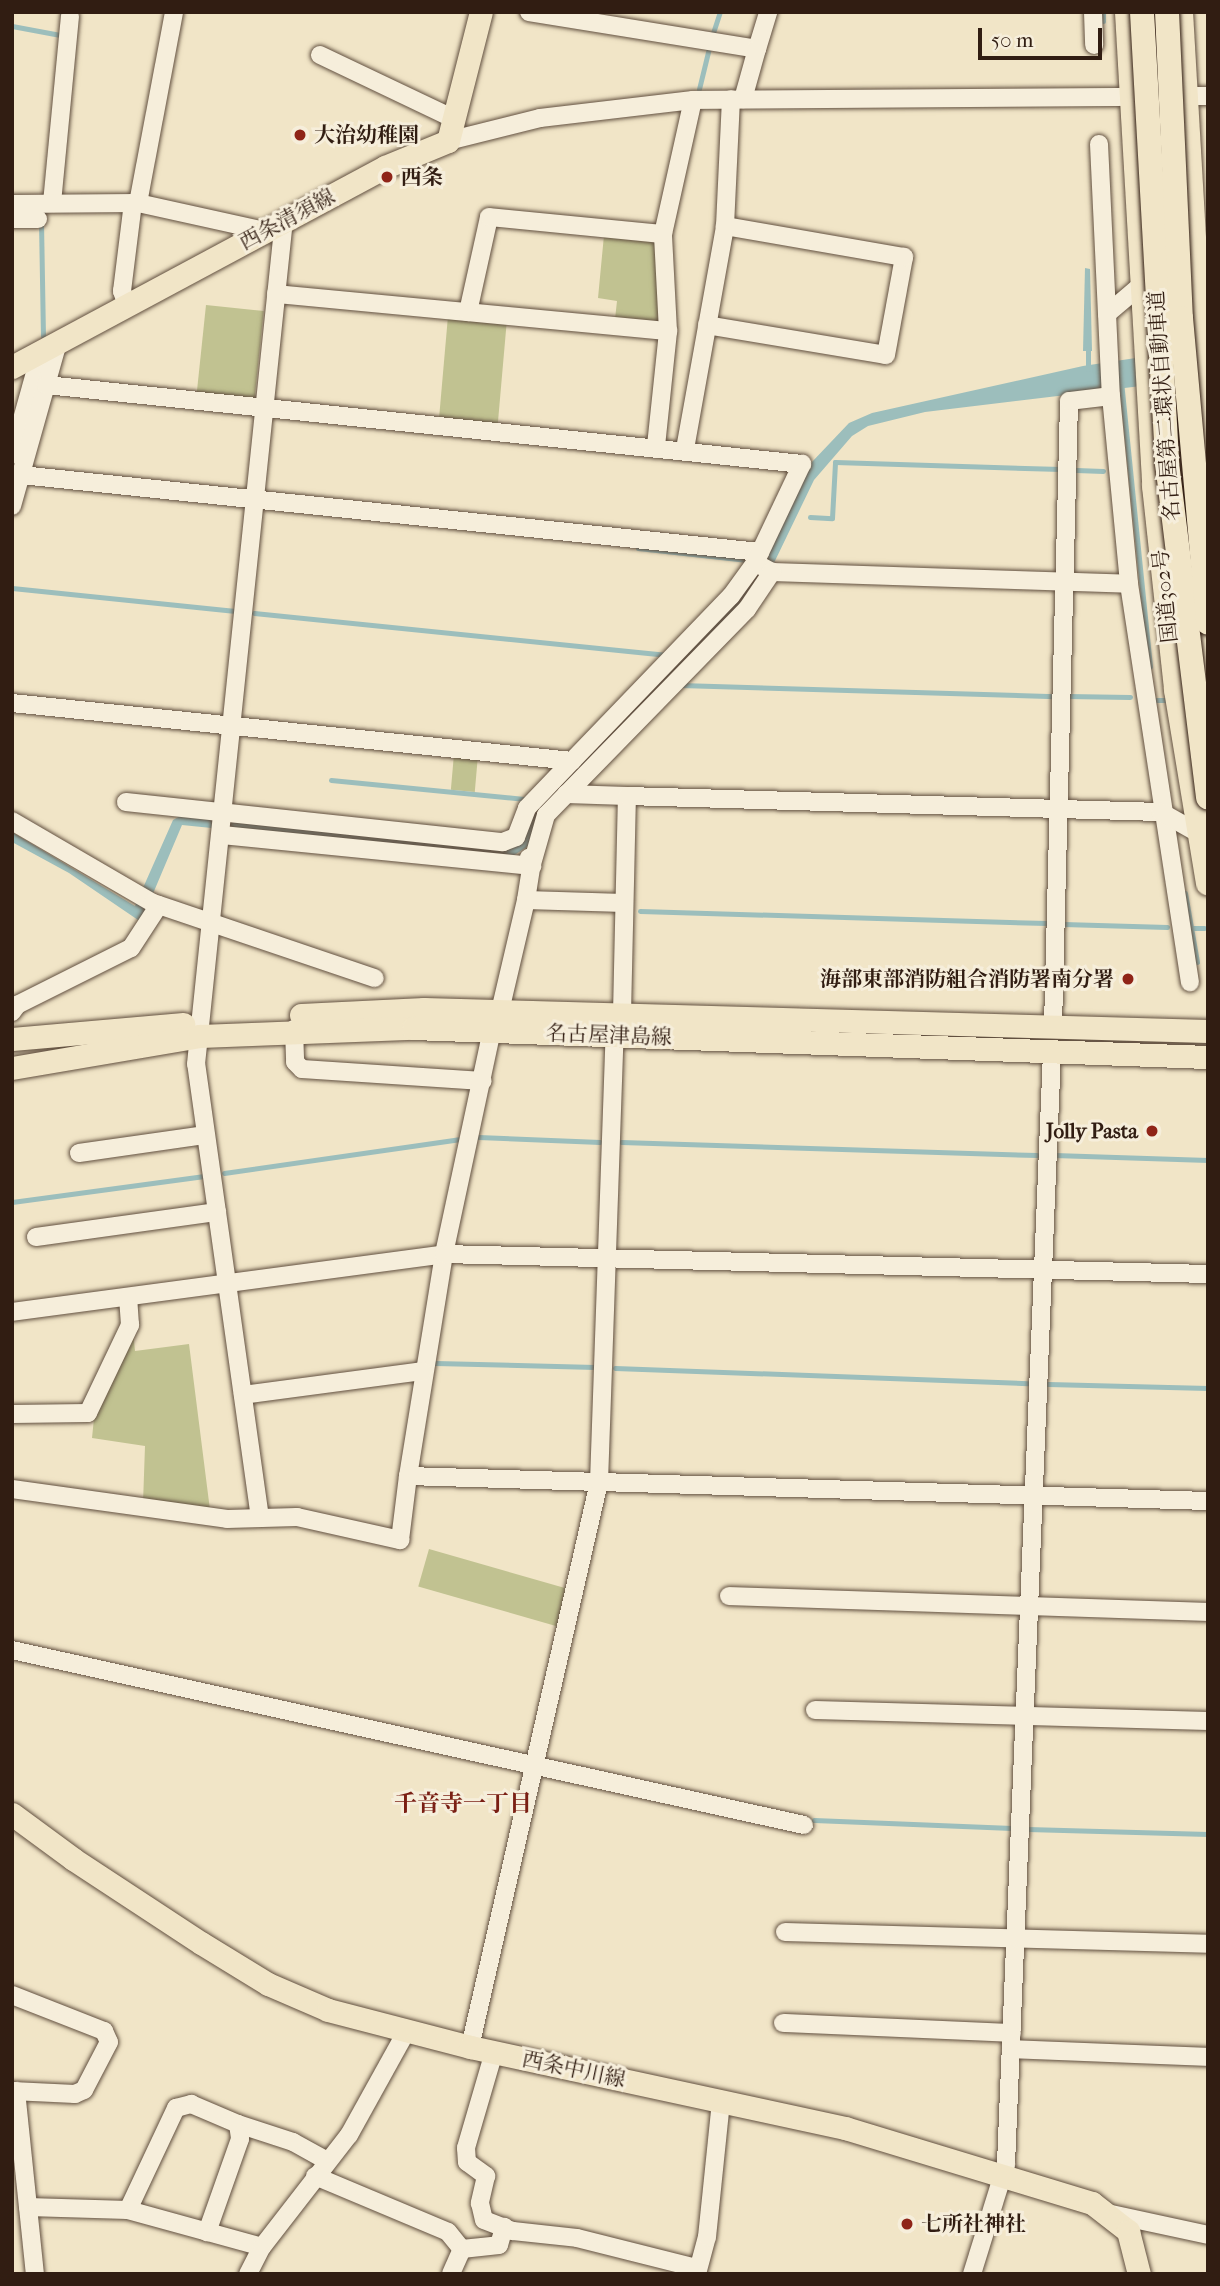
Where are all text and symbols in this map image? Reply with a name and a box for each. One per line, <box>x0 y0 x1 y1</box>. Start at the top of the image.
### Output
scale bar <box>982 14 1106 58</box>
text: 50 m <box>991 28 1034 52</box>
place label: 大治幼稚園 <box>314 122 419 148</box>
marker: 大治幼稚園 <box>292 127 308 143</box>
place label: 西条 <box>401 164 443 190</box>
marker: 西条 <box>379 169 395 185</box>
street label: 西条清須線 <box>235 183 339 255</box>
street label: 名古屋第二環状自動車道 <box>1143 290 1185 522</box>
street label: 国道302号 <box>1148 548 1182 644</box>
place label: 海部東部消防組合消防署南分署 <box>820 966 1114 992</box>
marker: 海部東部消防組合消防署南分署 <box>1120 971 1136 987</box>
street label: 名古屋津島線 <box>546 1020 672 1050</box>
place label: Jolly Pasta <box>1046 1118 1138 1144</box>
marker: Jolly Pasta <box>1144 1123 1160 1139</box>
district label: 千音寺一丁目 <box>394 1790 532 1818</box>
street label: 西条中川線 <box>520 2046 628 2092</box>
place label: 七所社神社 <box>921 2211 1026 2237</box>
marker: 七所社神社 <box>899 2216 915 2232</box>

